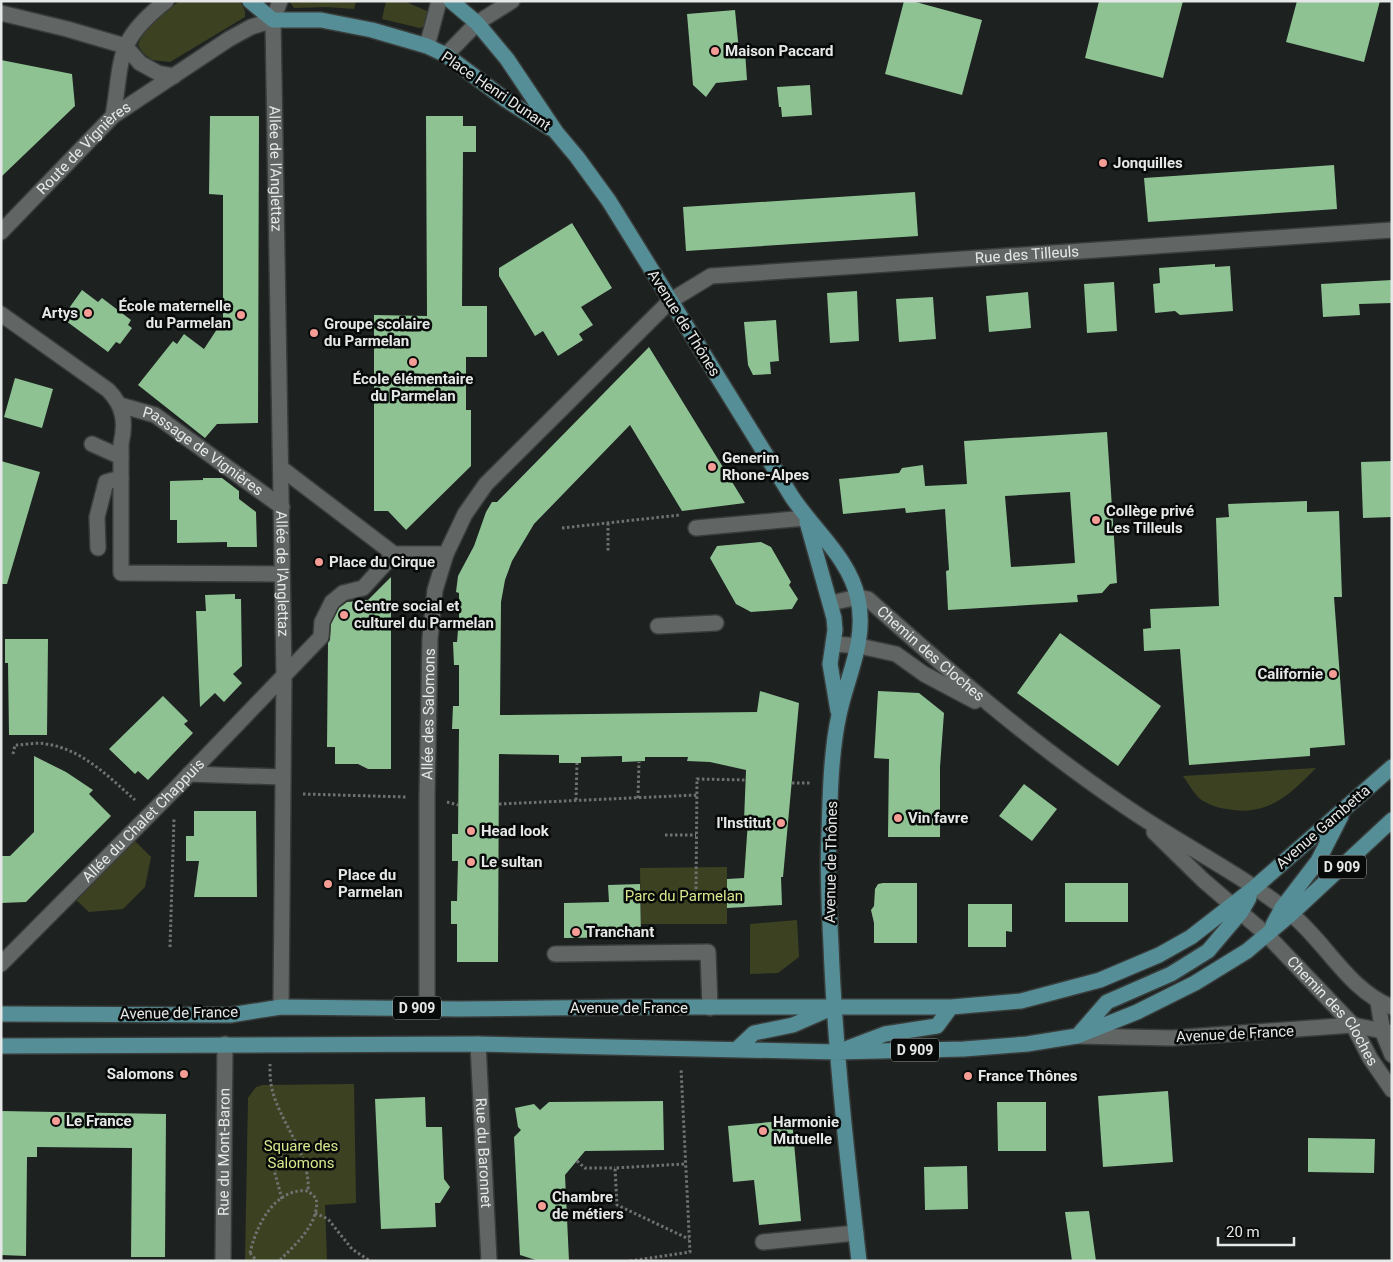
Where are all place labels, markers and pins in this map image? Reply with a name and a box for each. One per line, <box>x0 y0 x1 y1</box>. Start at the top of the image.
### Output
place label: Maison Paccard <box>725 42 834 60</box>
marker: Maison Paccard <box>709 45 721 57</box>
place label: Jonquilles <box>1113 154 1183 172</box>
marker: Jonquilles <box>1097 157 1109 169</box>
place label: École maternelle du Parmelan <box>118 297 231 332</box>
place label: Artys <box>42 304 78 322</box>
marker: Artys <box>82 307 94 319</box>
marker: École maternelle du Parmelan <box>235 309 247 321</box>
place label: Groupe scolaire du Parmelan <box>324 315 430 350</box>
marker: Groupe scolaire du Parmelan <box>308 327 320 339</box>
marker: École élémentaire du Parmelan <box>407 356 419 368</box>
place label: École élémentaire du Parmelan <box>353 370 473 405</box>
place label: Generim Rhone-Alpes <box>722 449 809 484</box>
marker: Generim Rhone-Alpes <box>706 461 718 473</box>
place label: Collège privé Les Tilleuls <box>1106 502 1194 537</box>
marker: Collège privé Les Tilleuls <box>1090 514 1102 526</box>
place label: Place du Cirque <box>329 553 435 571</box>
marker: Place du Cirque <box>313 556 325 568</box>
place label: Centre social et culturel du Parmelan <box>354 597 494 632</box>
marker: Centre social et culturel du Parmelan <box>338 609 350 621</box>
place label: Californie <box>1257 665 1323 683</box>
marker: Californie <box>1327 668 1339 680</box>
place label: Vin favre <box>908 809 968 827</box>
marker: Vin favre <box>892 812 904 824</box>
place label: l'Institut <box>717 814 771 832</box>
marker: l'Institut <box>775 817 787 829</box>
place label: Head look <box>481 822 550 840</box>
marker: Head look <box>465 825 477 837</box>
place label: Le sultan <box>481 853 543 871</box>
marker: Le sultan <box>465 856 477 868</box>
place label: Place du Parmelan <box>338 866 403 901</box>
marker: Place du Parmelan <box>322 878 334 890</box>
place label: Tranchant <box>586 923 654 941</box>
marker: Tranchant <box>570 926 582 938</box>
place label: Salomons <box>107 1065 174 1083</box>
place label: France Thônes <box>978 1067 1078 1085</box>
marker: Salomons <box>178 1068 190 1080</box>
marker: France Thônes <box>962 1070 974 1082</box>
place label: Le France <box>66 1112 132 1130</box>
place label: Harmonie Mutuelle <box>773 1113 839 1148</box>
marker: Le France <box>50 1115 62 1127</box>
marker: Harmonie Mutuelle <box>757 1125 769 1137</box>
place label: Chambre de métiers <box>552 1188 624 1223</box>
marker: Chambre de métiers <box>536 1200 548 1212</box>

